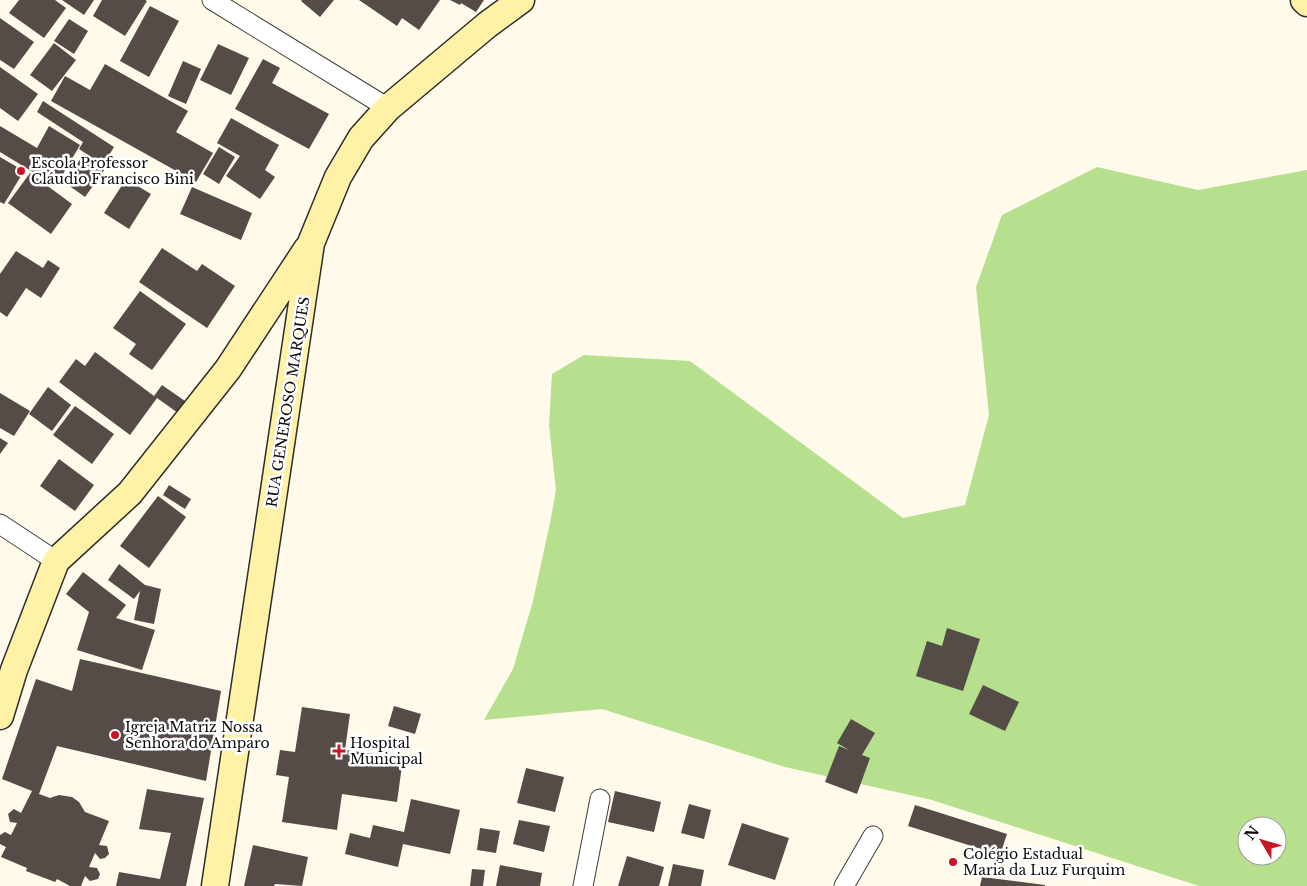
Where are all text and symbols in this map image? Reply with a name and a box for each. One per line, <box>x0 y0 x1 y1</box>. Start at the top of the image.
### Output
place label: Escola Professor Cláudio Francisco Bini <box>31 154 194 188</box>
marker: Escola Professor Cláudio Francisco Bini <box>15 165 27 177</box>
street label: RUA GENEROSO MARQUES <box>262 295 314 509</box>
place label: Igreja Matriz Nossa Senhora do Amparo <box>125 718 270 752</box>
marker: Igreja Matriz Nossa Senhora do Amparo <box>109 729 121 741</box>
place label: Hospital Municipal <box>350 734 423 768</box>
marker: Hospital Municipal <box>332 744 346 758</box>
north arrow <box>1237 816 1287 866</box>
text: N <box>1241 822 1263 844</box>
place label: Colégio Estadual Maria da Luz Furquim <box>963 845 1125 879</box>
marker: Colégio Estadual Maria da Luz Furquim <box>947 856 959 868</box>

